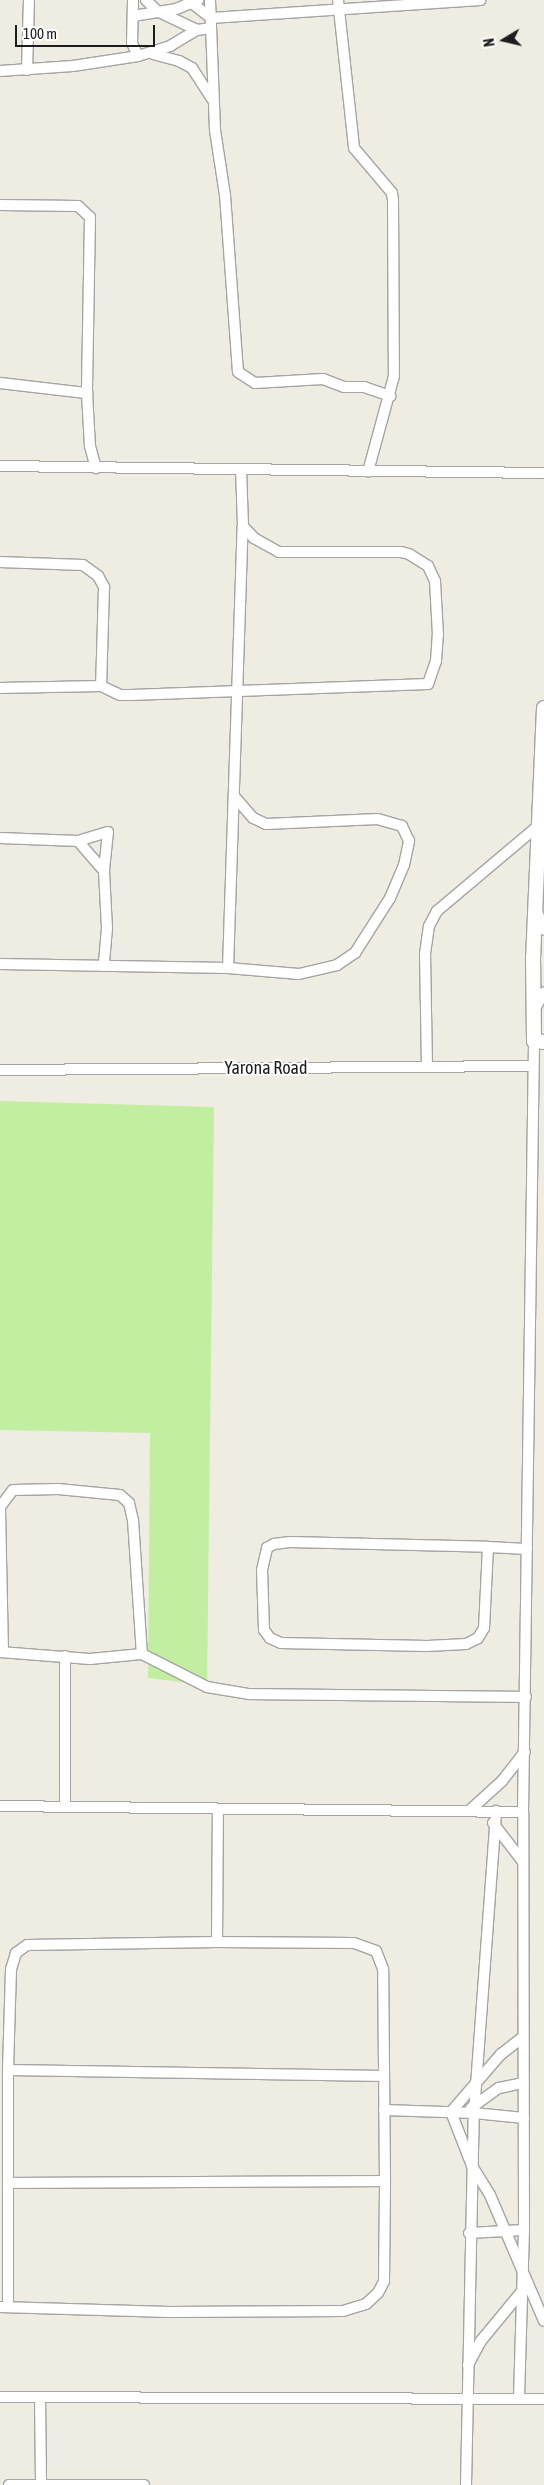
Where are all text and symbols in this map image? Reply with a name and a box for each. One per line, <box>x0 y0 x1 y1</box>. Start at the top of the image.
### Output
scale bar <box>18 15 158 47</box>
north arrow <box>479 15 529 65</box>
text: 100 m <box>23 25 57 42</box>
text: N <box>481 37 498 48</box>
street label: Yarona Road <box>225 1057 307 1079</box>

